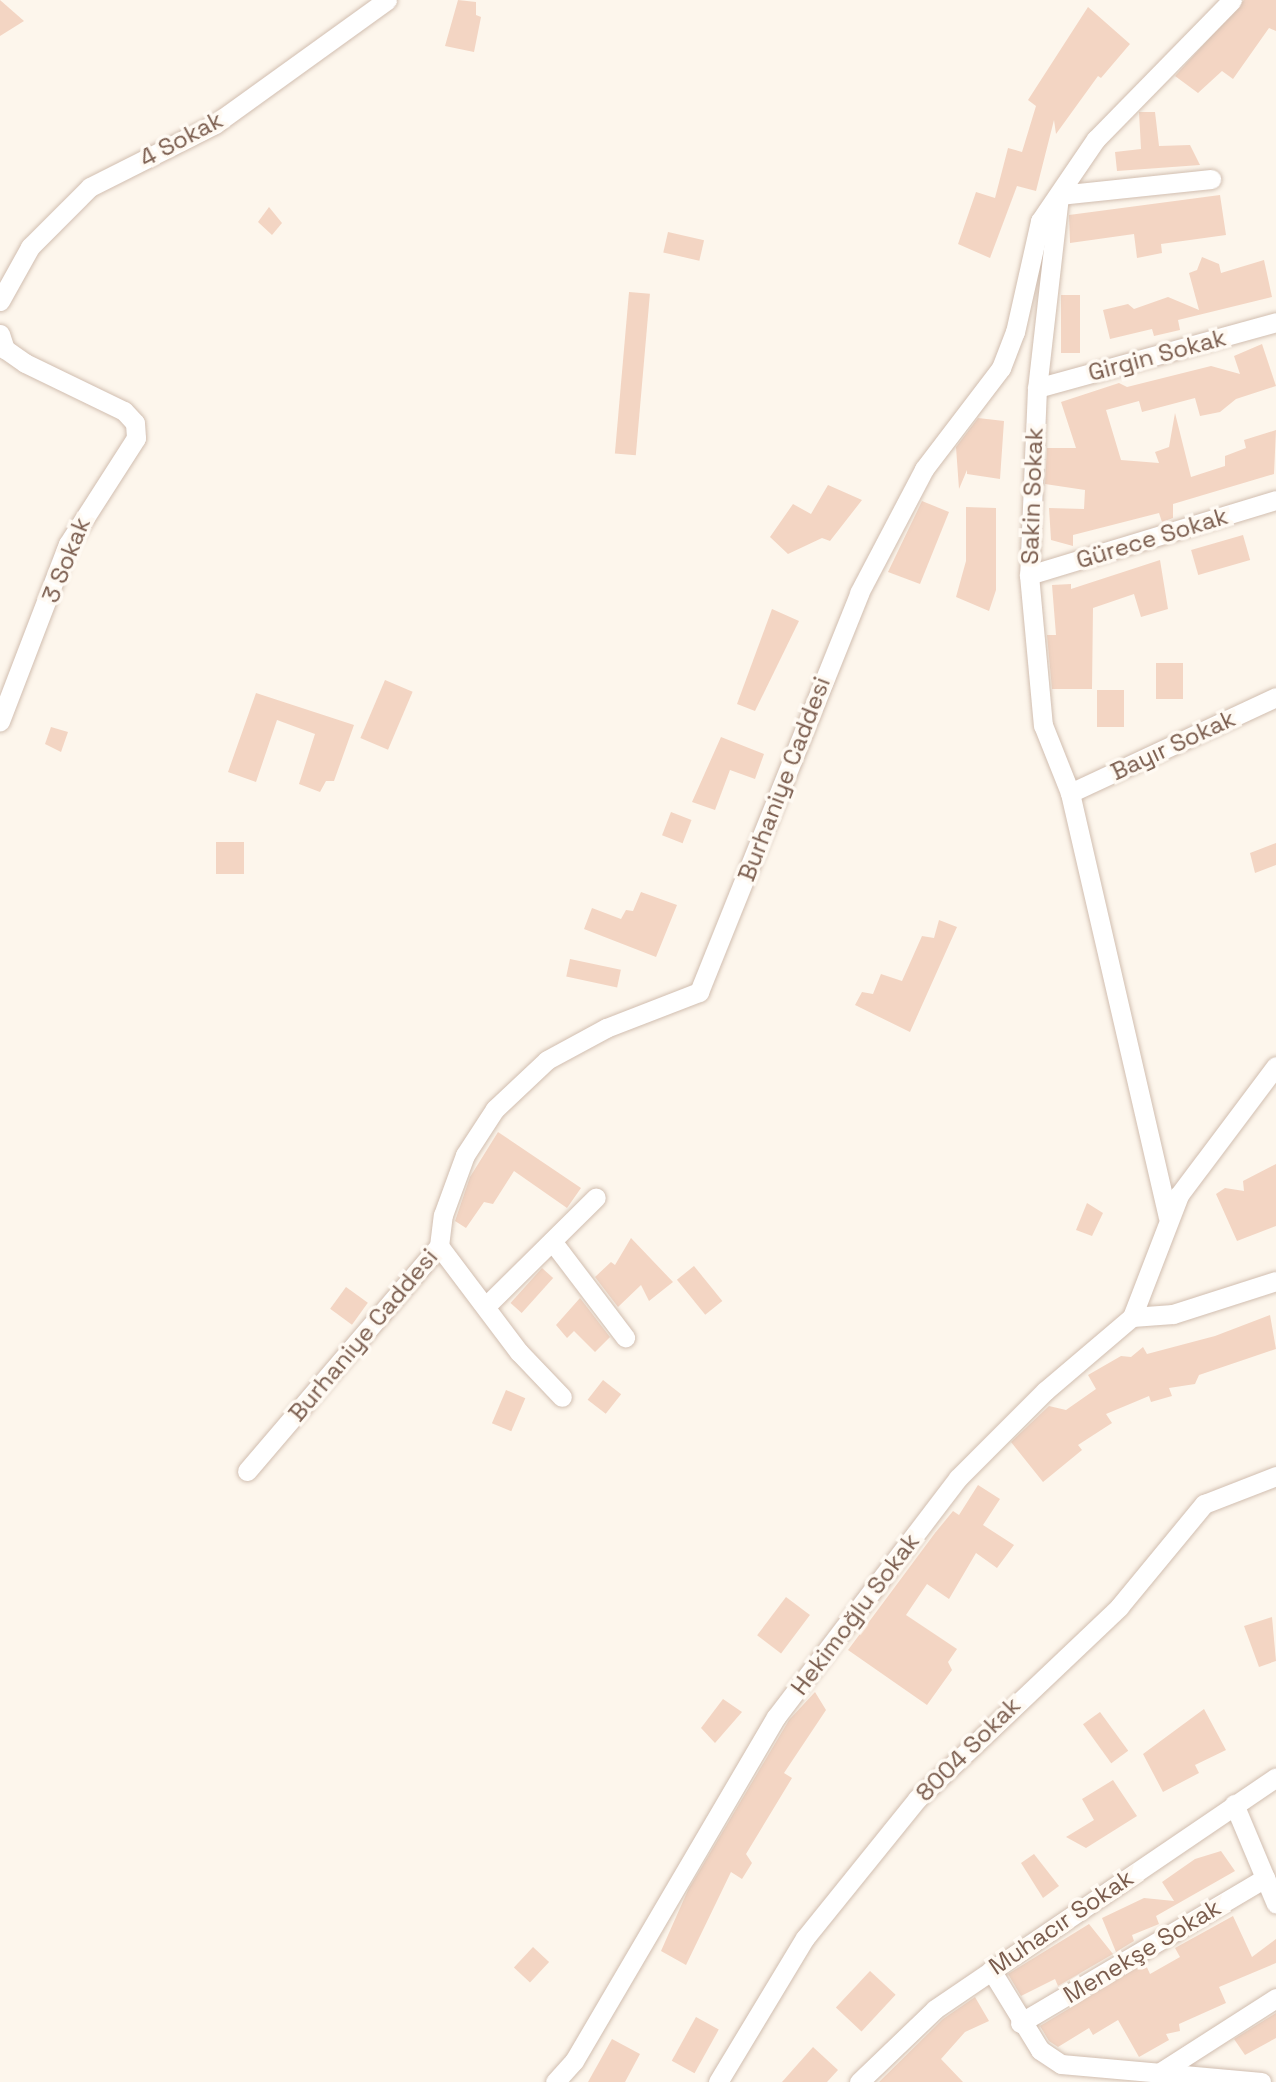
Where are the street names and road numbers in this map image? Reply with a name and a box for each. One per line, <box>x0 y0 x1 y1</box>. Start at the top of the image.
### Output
street label: 4 Sokak <box>134 105 228 173</box>
street label: Girgin Sokak <box>1085 323 1229 387</box>
street label: Sakin Sokak <box>1015 427 1049 565</box>
street label: Gürece Sokak <box>1073 501 1231 575</box>
street label: 3 Sokak <box>36 513 96 607</box>
street label: Burhaniye Caddesi <box>732 673 836 885</box>
street label: Bayır Sokak <box>1106 704 1240 786</box>
street label: Burhaniye Caddesi <box>282 1243 444 1427</box>
street label: Hekimoğlu Sokak <box>785 1527 925 1701</box>
street label: 8004 Sokak <box>910 1691 1026 1807</box>
street label: Muhacır Sokak <box>983 1863 1139 1981</box>
street label: Menekşe Sokak <box>1058 1893 1226 2009</box>

